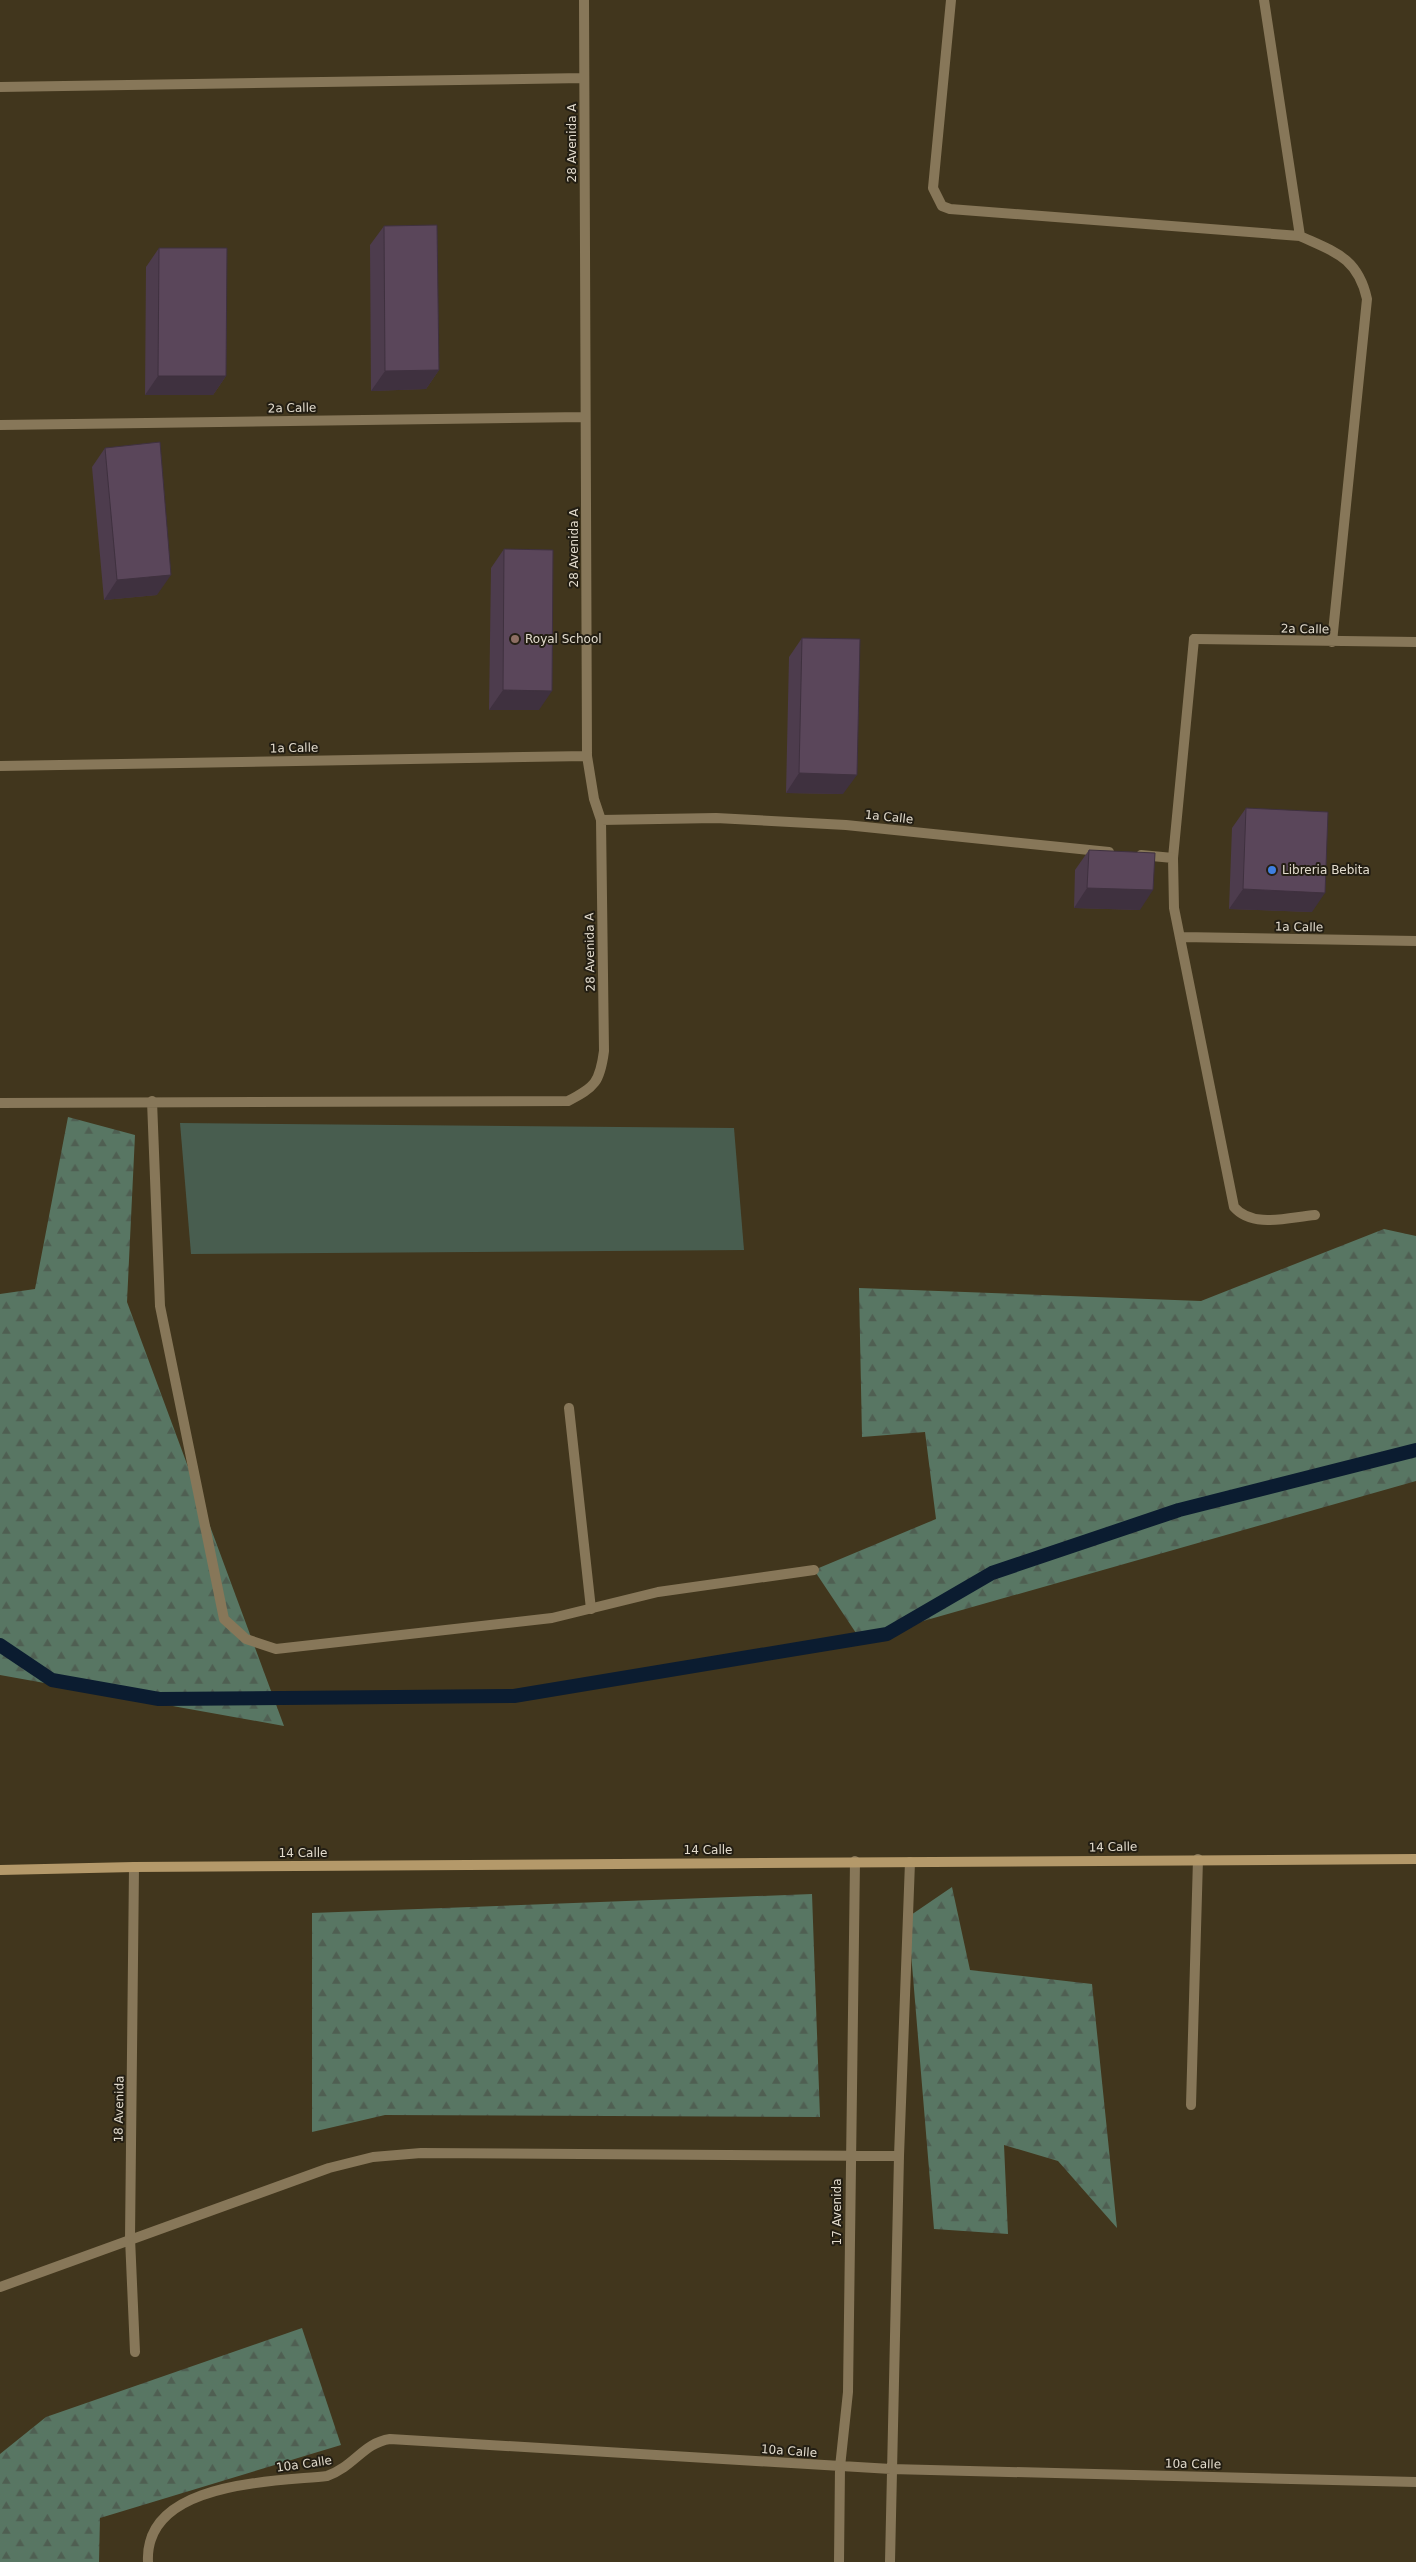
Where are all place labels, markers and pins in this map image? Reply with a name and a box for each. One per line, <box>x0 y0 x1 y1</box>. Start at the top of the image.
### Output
place label: Royal School <box>525 632 602 646</box>
marker: Royal School <box>509 633 521 645</box>
place label: Libreria Bebita <box>1282 863 1370 877</box>
marker: Libreria Bebita <box>1266 864 1278 876</box>

